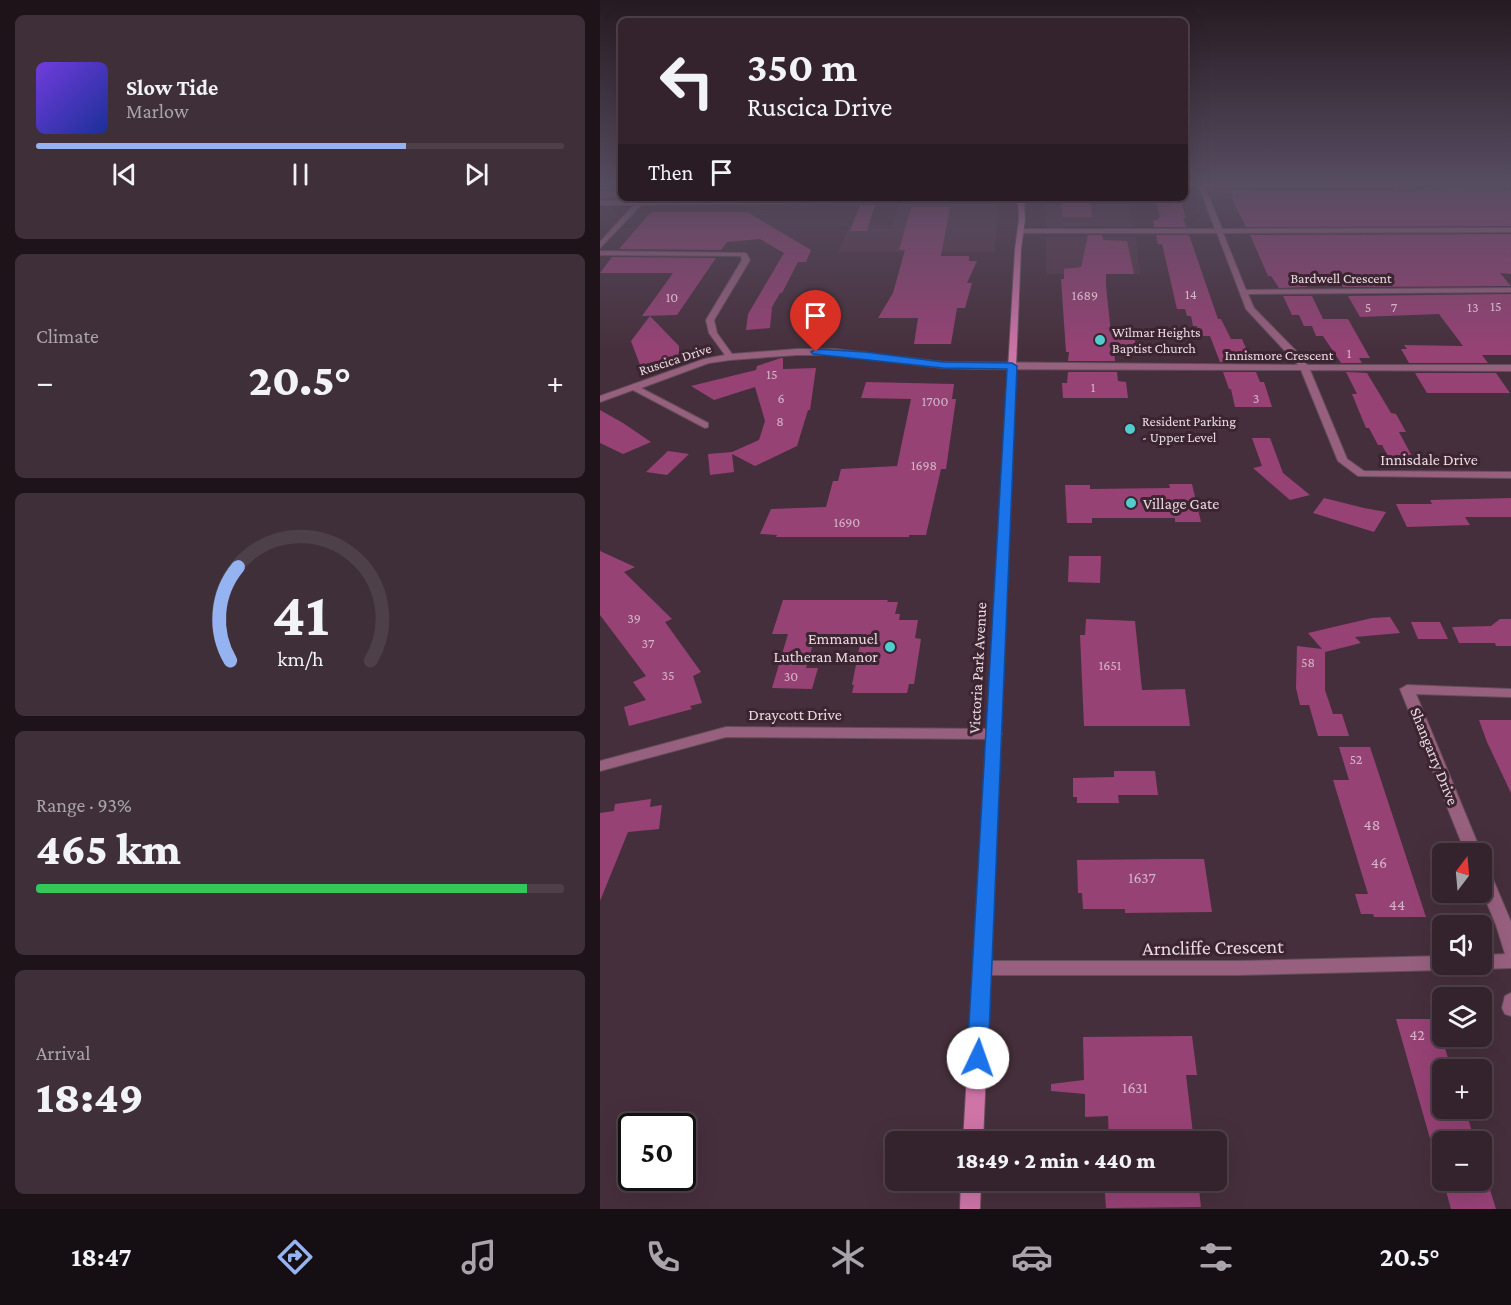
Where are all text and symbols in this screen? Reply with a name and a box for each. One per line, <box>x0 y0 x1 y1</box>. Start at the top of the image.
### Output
icon: left <box>648 42 726 120</box>
text: 350 m <box>747 43 857 90</box>
text: Slow Tide <box>126 75 218 100</box>
text: Ruscica Drive <box>747 92 892 122</box>
text: Marlow <box>126 100 189 122</box>
icon: arrive <box>705 156 738 189</box>
icon: previous <box>108 158 141 191</box>
icon: pause <box>284 158 317 191</box>
icon: next <box>460 158 493 191</box>
text: Then <box>648 160 693 185</box>
street label: Bardwell Crescent <box>1290 270 1392 286</box>
house number: 14 <box>1185 286 1197 302</box>
house number: 1689 <box>1072 287 1098 303</box>
house number: 10 <box>666 289 678 305</box>
pin <box>790 290 841 352</box>
house number: 15 <box>1490 298 1502 314</box>
icon: arrive <box>799 299 832 332</box>
house number: 5 <box>1365 299 1371 315</box>
house number: 7 <box>1391 299 1398 315</box>
house number: 13 <box>1467 299 1479 315</box>
place label: Wilmar Heights Baptist Church <box>1112 324 1201 356</box>
text: Climate <box>36 325 99 347</box>
marker: Wilmar Heights Baptist Church <box>1093 333 1107 347</box>
street label: Ruscica Drive <box>637 340 713 378</box>
house number: 1 <box>1347 345 1352 361</box>
street label: Innismore Crescent <box>1225 347 1334 363</box>
text: 20.5° <box>248 355 352 405</box>
text: − <box>36 363 53 400</box>
text: + <box>547 363 564 400</box>
house number: 15 <box>766 366 778 382</box>
house number: 1 <box>1091 379 1096 395</box>
house number: 6 <box>777 390 785 406</box>
house number: 3 <box>1253 390 1259 406</box>
house number: 1700 <box>922 393 948 409</box>
house number: 8 <box>776 413 784 429</box>
place label: Resident Parking - Upper Level <box>1142 413 1236 445</box>
marker: Resident Parking - Upper Level <box>1123 422 1137 436</box>
street label: Innisdale Drive <box>1380 451 1478 468</box>
house number: 1698 <box>911 457 937 473</box>
place label: Village Gate <box>1143 495 1219 513</box>
marker: Village Gate <box>1124 496 1138 510</box>
house number: 1690 <box>834 514 860 530</box>
text: 41 <box>272 580 328 649</box>
street label: Victoria Park Avenue <box>966 602 989 734</box>
house number: 39 <box>627 610 641 626</box>
place label: Emmanuel Lutheran Manor <box>773 630 878 665</box>
house number: 37 <box>642 635 655 651</box>
marker: Emmanuel Lutheran Manor <box>883 640 897 654</box>
text: km/h <box>277 648 324 672</box>
house number: 58 <box>1301 654 1315 670</box>
house number: 1651 <box>1099 657 1122 673</box>
house number: 35 <box>661 667 675 683</box>
house number: 30 <box>784 668 798 684</box>
street label: Shangarry Drive <box>1406 705 1462 808</box>
street label: Draycott Drive <box>748 706 842 724</box>
house number: 52 <box>1350 751 1363 767</box>
text: Range · 93% <box>36 794 132 816</box>
house number: 48 <box>1364 816 1380 833</box>
text: 465 km <box>36 824 181 874</box>
north arrow <box>1432 843 1492 903</box>
map controls <box>1432 843 1492 1191</box>
house number: 46 <box>1371 854 1387 871</box>
house number: 1637 <box>1128 869 1156 886</box>
house number: 44 <box>1389 896 1405 913</box>
button: sound <box>1432 915 1492 975</box>
street label: Arncliffe Crescent <box>1142 935 1284 959</box>
button: layers <box>1432 987 1492 1047</box>
position arrow <box>946 1026 1010 1090</box>
house number: 42 <box>1409 1026 1425 1043</box>
text: Arrival <box>36 1042 90 1064</box>
button: + <box>1432 1059 1492 1119</box>
text: 18:49 <box>36 1072 144 1122</box>
house number: 1631 <box>1122 1079 1148 1096</box>
speed limit sign: 50 <box>618 1113 696 1191</box>
button: − <box>1432 1131 1492 1191</box>
text: 18:49 · 2 min · 440 m <box>957 1148 1155 1173</box>
icon: directions <box>274 1236 316 1278</box>
icon: music <box>458 1236 500 1278</box>
icon: phone <box>642 1236 684 1278</box>
icon: climate <box>827 1236 869 1278</box>
icon: car <box>1011 1236 1053 1278</box>
icon: filters <box>1195 1236 1237 1278</box>
text: 18:47 <box>71 1242 131 1272</box>
text: 20.5° <box>1380 1242 1440 1272</box>

